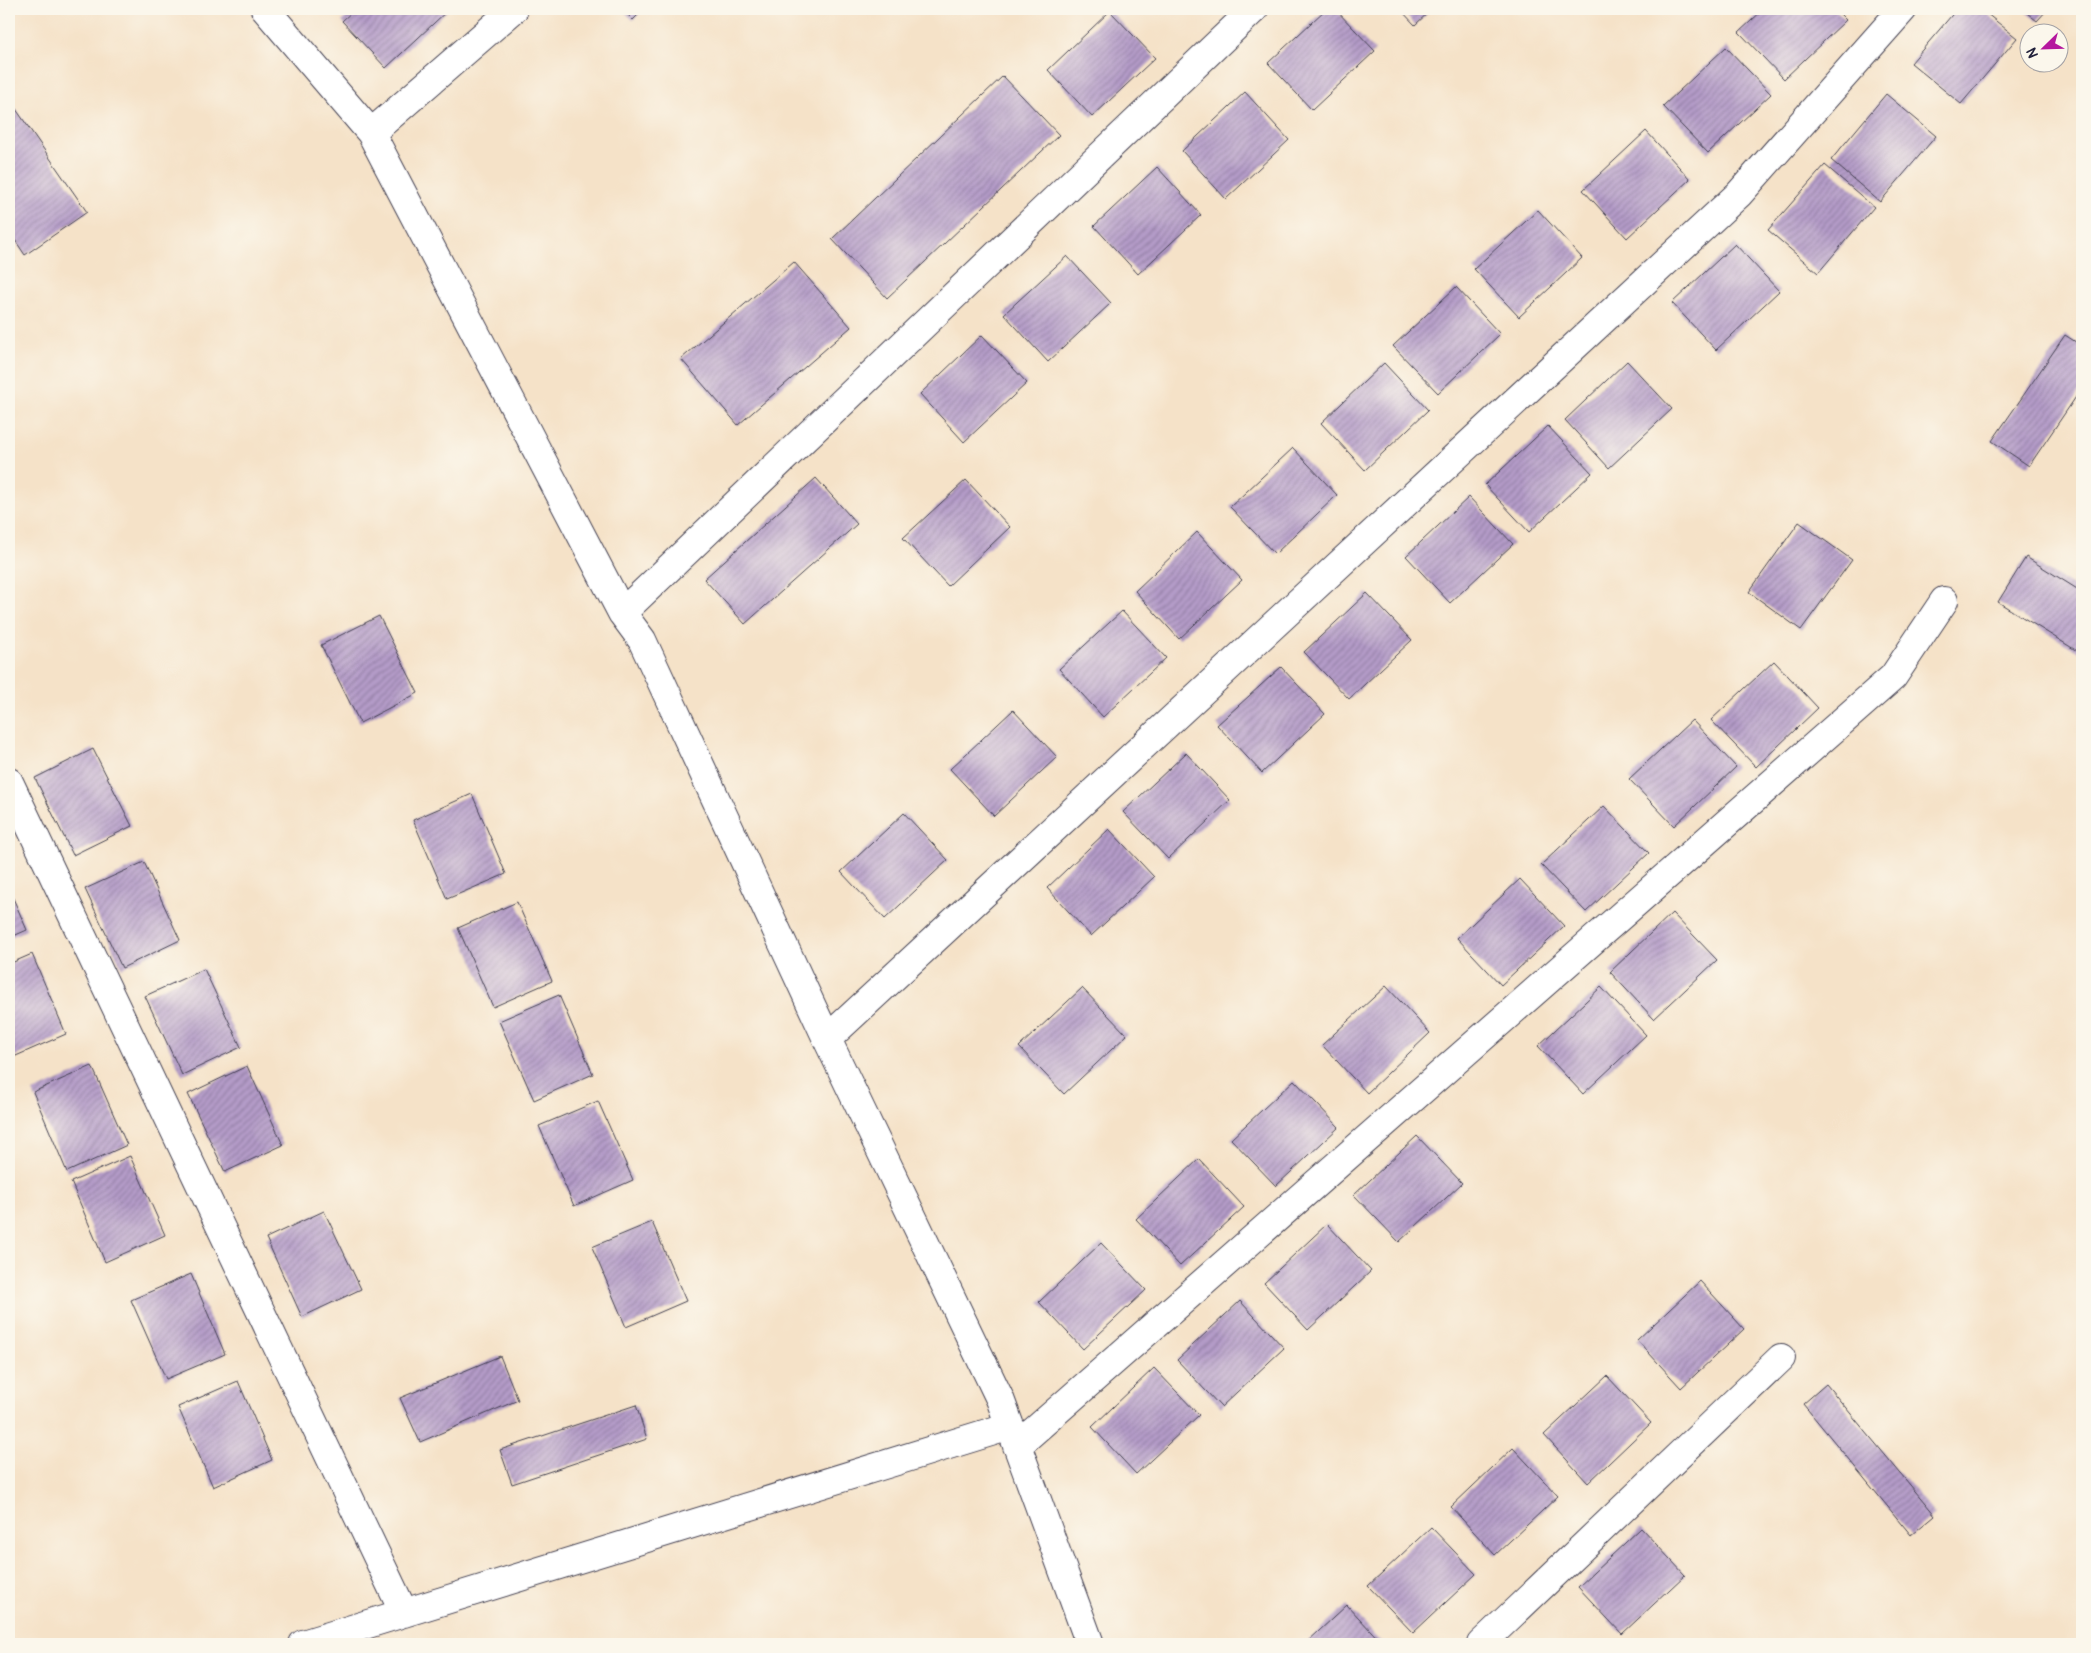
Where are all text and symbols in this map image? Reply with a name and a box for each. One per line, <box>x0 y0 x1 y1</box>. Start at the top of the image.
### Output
north arrow <box>2018 22 2068 72</box>
text: N <box>2023 45 2042 61</box>

